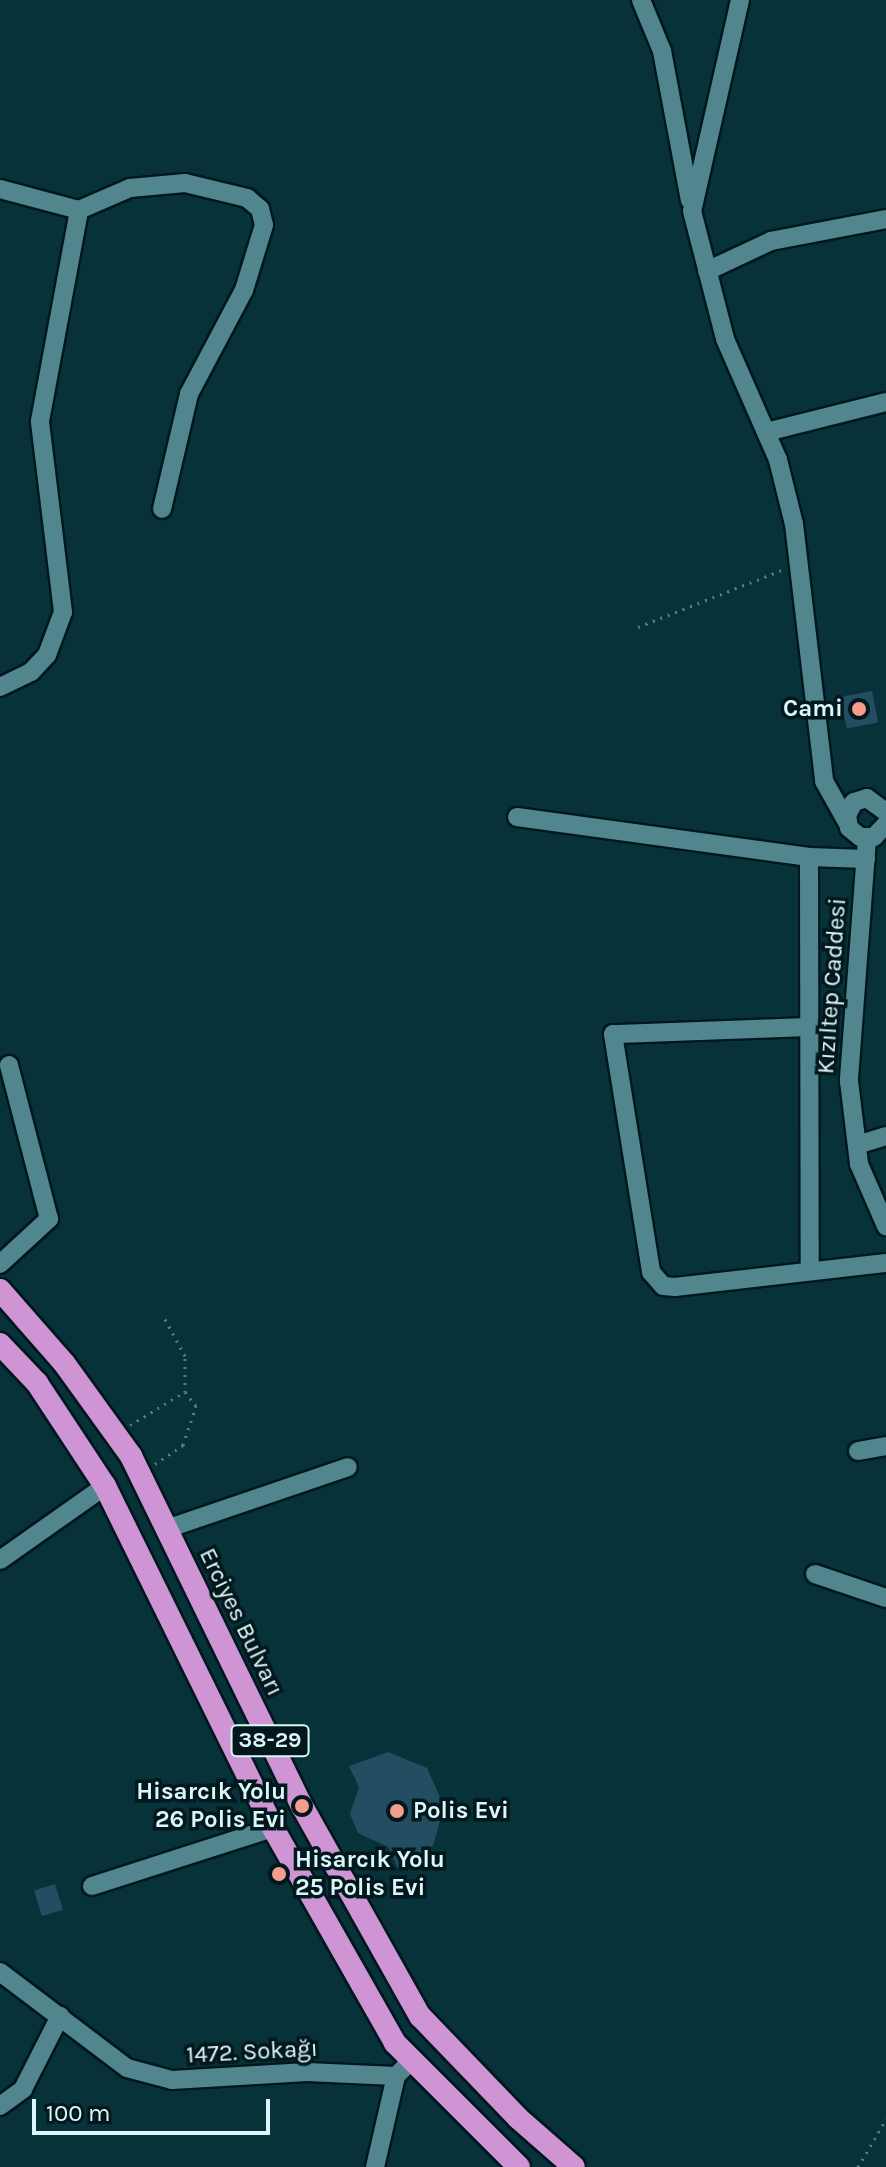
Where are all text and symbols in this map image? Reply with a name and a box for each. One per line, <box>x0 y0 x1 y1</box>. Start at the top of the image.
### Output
place label: Cami <box>783 695 843 723</box>
marker: Cami <box>850 700 868 718</box>
street label: Kızıltep Caddesi <box>811 897 853 1075</box>
street label: Erciyes Bulvarı <box>193 1543 289 1701</box>
road number: 38-29 <box>230 1723 310 1759</box>
place label: Hisarcık Yolu 26 Polis Evi <box>136 1778 286 1834</box>
marker: Hisarcık Yolu 26 Polis Evi <box>293 1797 311 1815</box>
place label: Polis Evi <box>413 1797 509 1825</box>
marker: Polis Evi <box>388 1802 406 1820</box>
place label: Hisarcık Yolu 25 Polis Evi <box>295 1846 445 1902</box>
marker: Hisarcık Yolu 25 Polis Evi <box>270 1865 288 1883</box>
street label: 1472. Sokağı <box>186 2034 318 2070</box>
scale bar <box>36 2083 274 2133</box>
text: 100 m <box>46 2099 111 2127</box>

